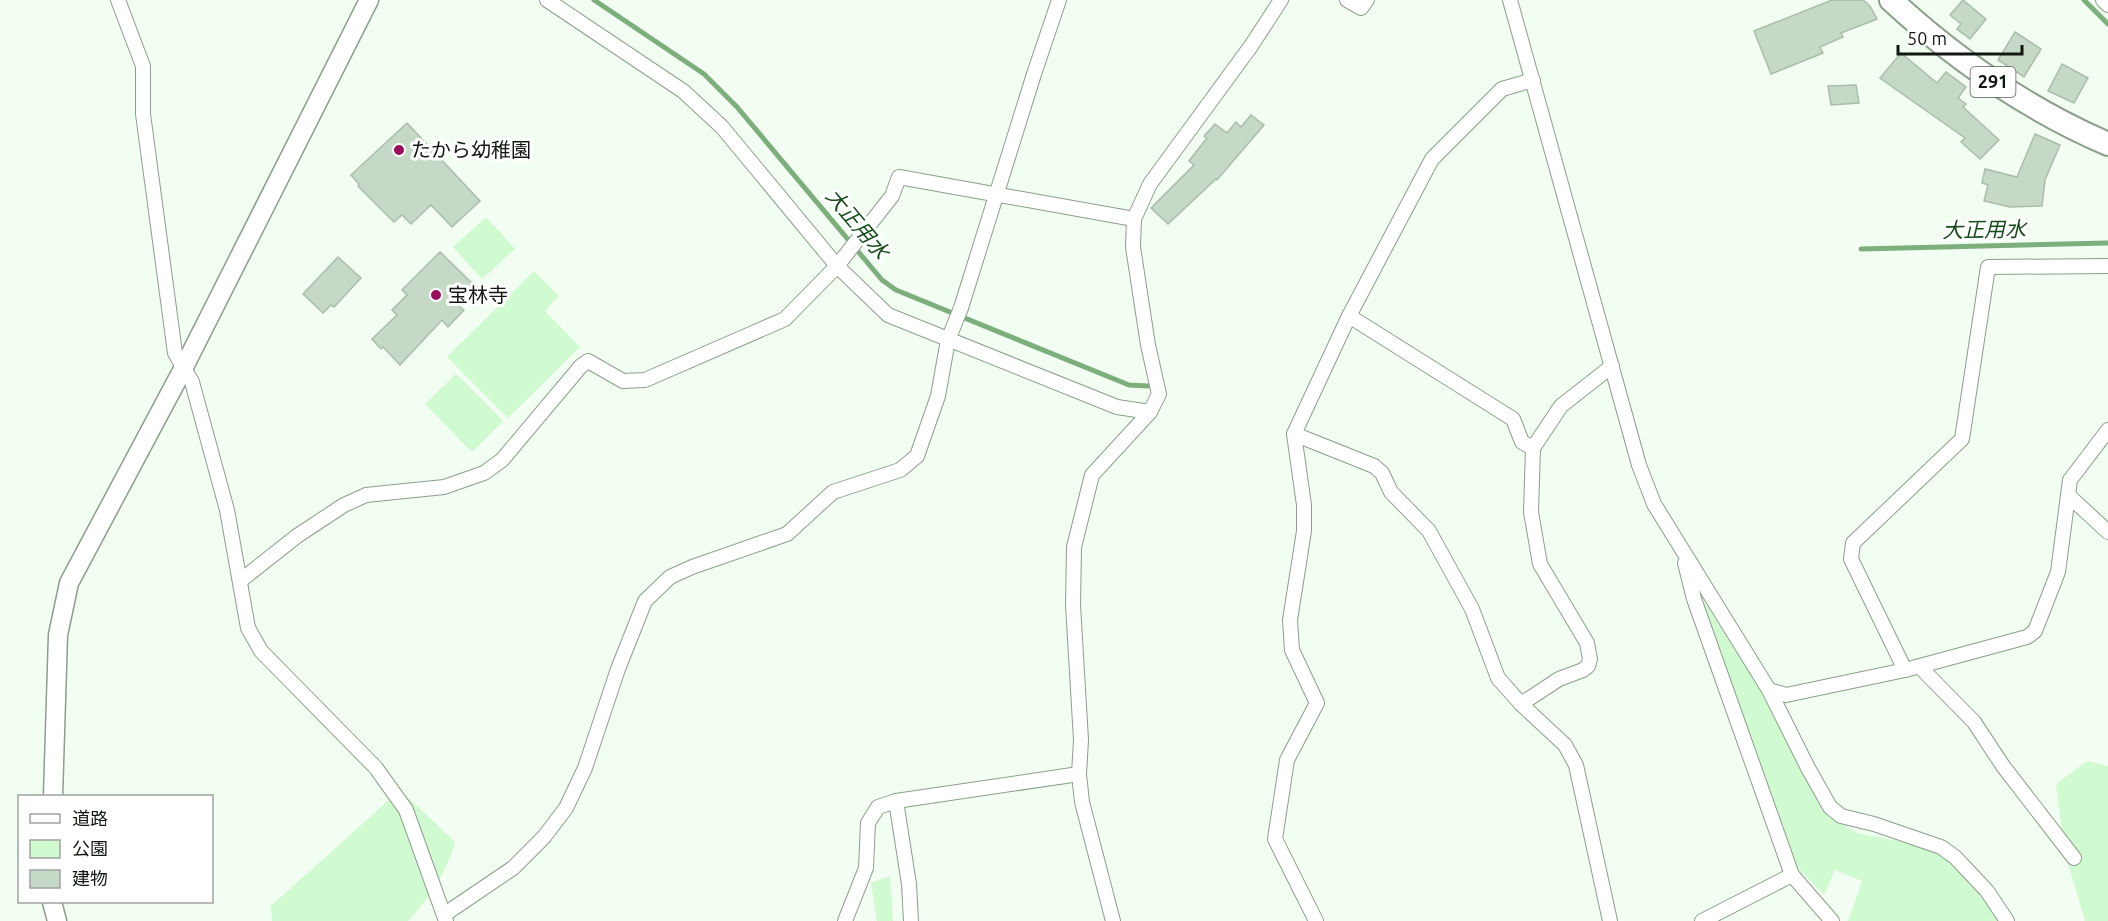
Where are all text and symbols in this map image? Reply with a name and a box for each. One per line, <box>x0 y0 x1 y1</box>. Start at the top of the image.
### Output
scale bar <box>1898 18 2022 56</box>
text: 50 m <box>1907 28 1947 48</box>
road number: 291 <box>1970 67 2016 97</box>
place label: たから幼稚園 <box>411 138 531 161</box>
marker: たから幼稚園 <box>392 143 406 157</box>
water label: 大正用水 <box>822 183 895 265</box>
water label: 大正用水 <box>1942 216 2028 242</box>
place label: 宝林寺 <box>448 283 508 306</box>
marker: 宝林寺 <box>429 288 443 302</box>
legend <box>18 795 213 903</box>
text: 道路 <box>72 808 108 828</box>
text: 公園 <box>72 838 108 858</box>
text: 建物 <box>72 868 108 888</box>

